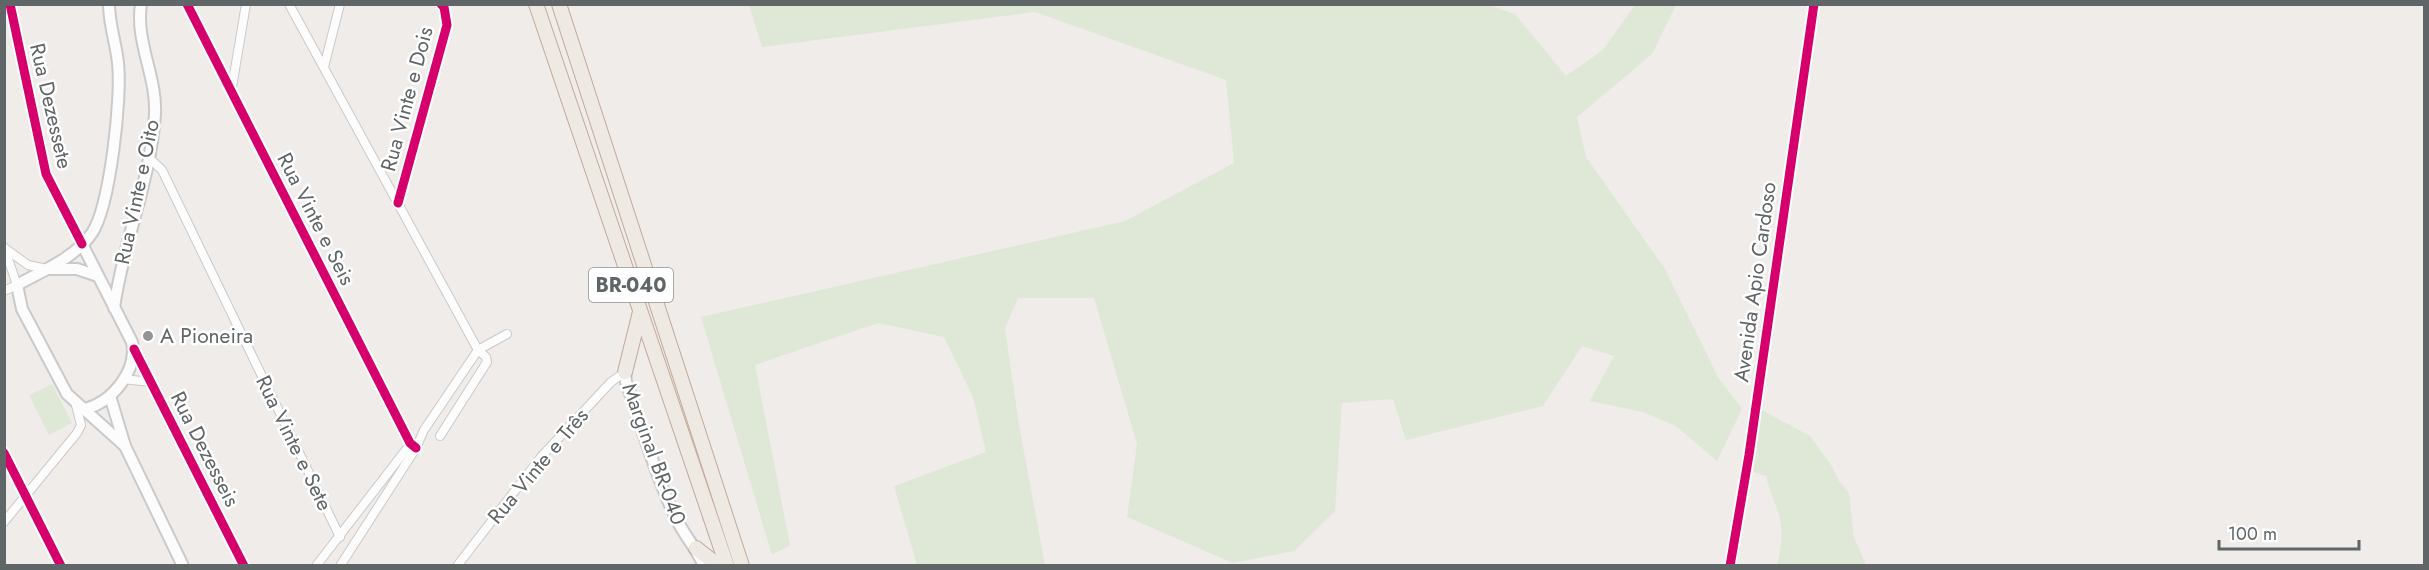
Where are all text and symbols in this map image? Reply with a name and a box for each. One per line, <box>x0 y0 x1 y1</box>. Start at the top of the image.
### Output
street label: Rua Vinte e Dois <box>373 23 441 175</box>
street label: Rua Dezessete <box>22 40 80 172</box>
street label: Rua Vinte e Oito <box>107 117 167 267</box>
street label: Rua Vinte e Seis <box>270 148 362 290</box>
street label: Avenida Apio Cardoso <box>1726 180 1784 384</box>
road number: BR-040 <box>589 268 673 302</box>
place label: A Pioneira <box>160 321 253 351</box>
marker: A Pioneira <box>141 329 155 343</box>
street label: Rua Vinte e Sete <box>248 370 340 516</box>
street label: Marginal BR-040 <box>614 379 694 529</box>
street label: Rua Dezesseis <box>163 386 247 512</box>
street label: Rua Vinte e Três <box>481 402 595 530</box>
scale bar <box>2219 513 2358 551</box>
text: 100 m <box>2228 521 2277 547</box>

